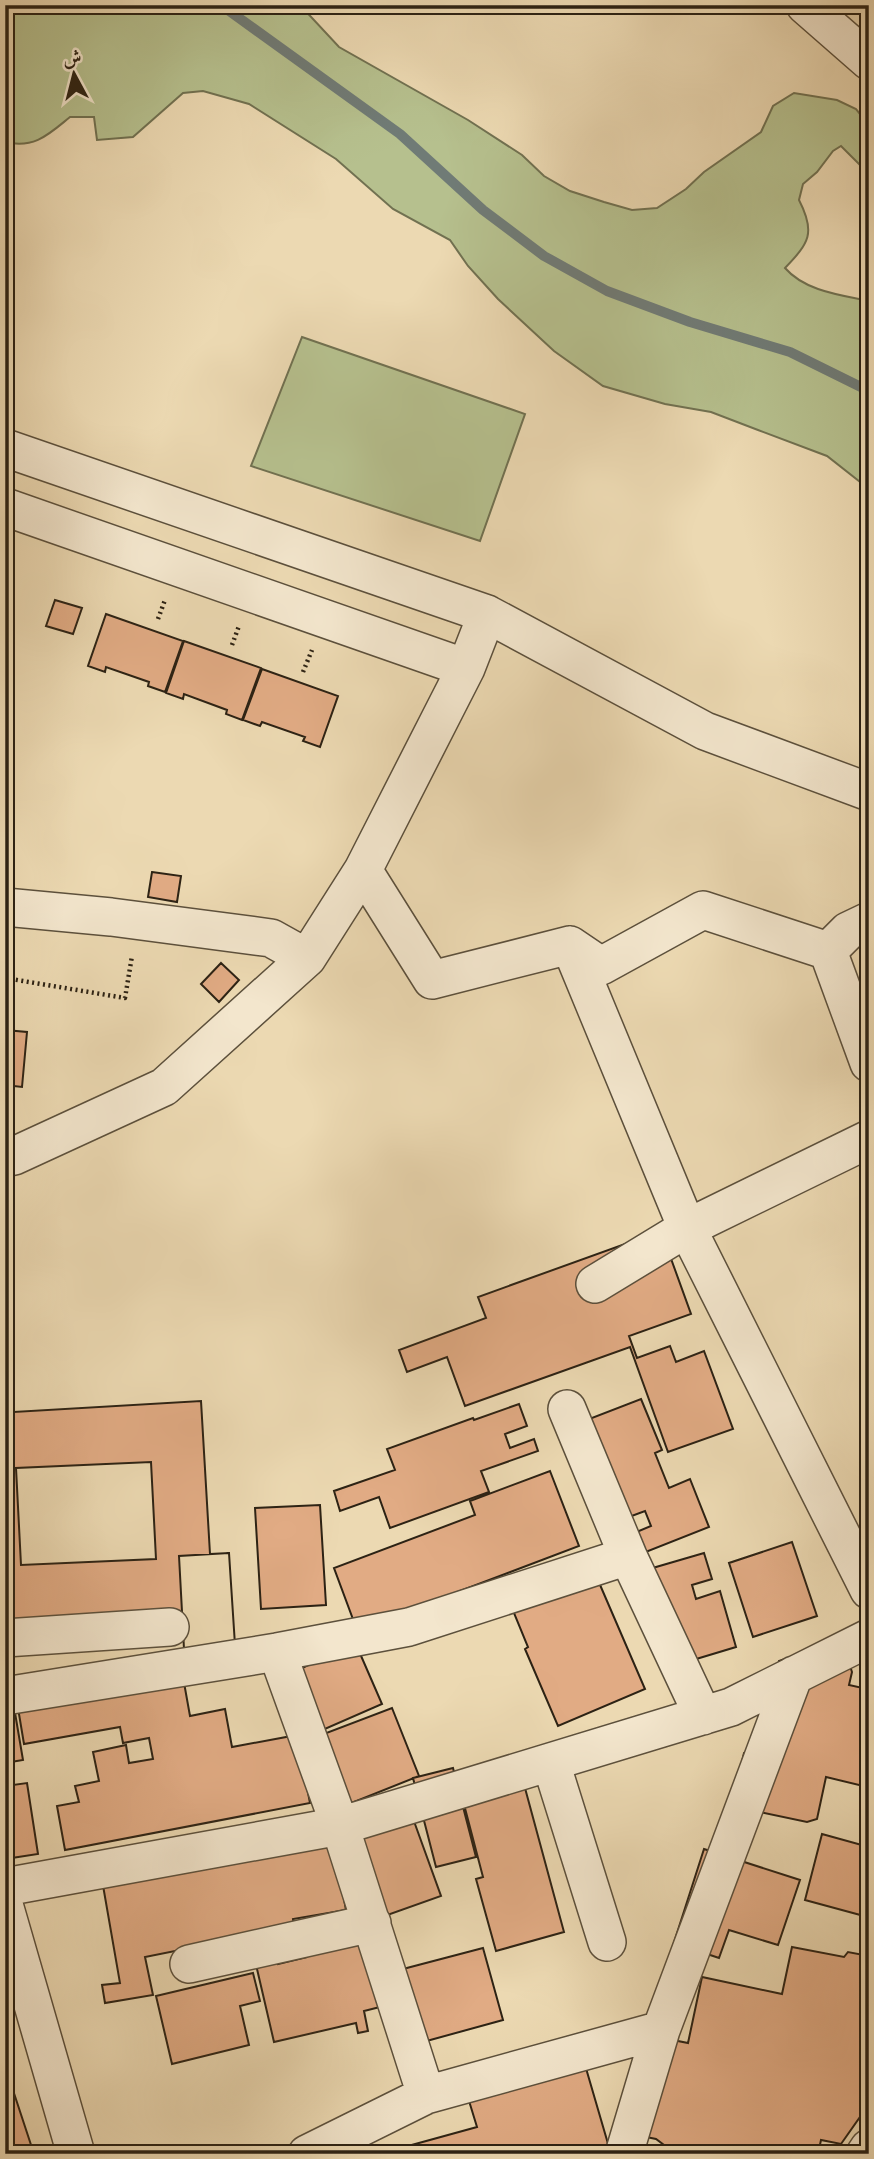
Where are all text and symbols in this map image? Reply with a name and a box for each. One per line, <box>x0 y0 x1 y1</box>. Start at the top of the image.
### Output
north arrow <box>38 38 108 108</box>
text: ش <box>61 45 83 70</box>

